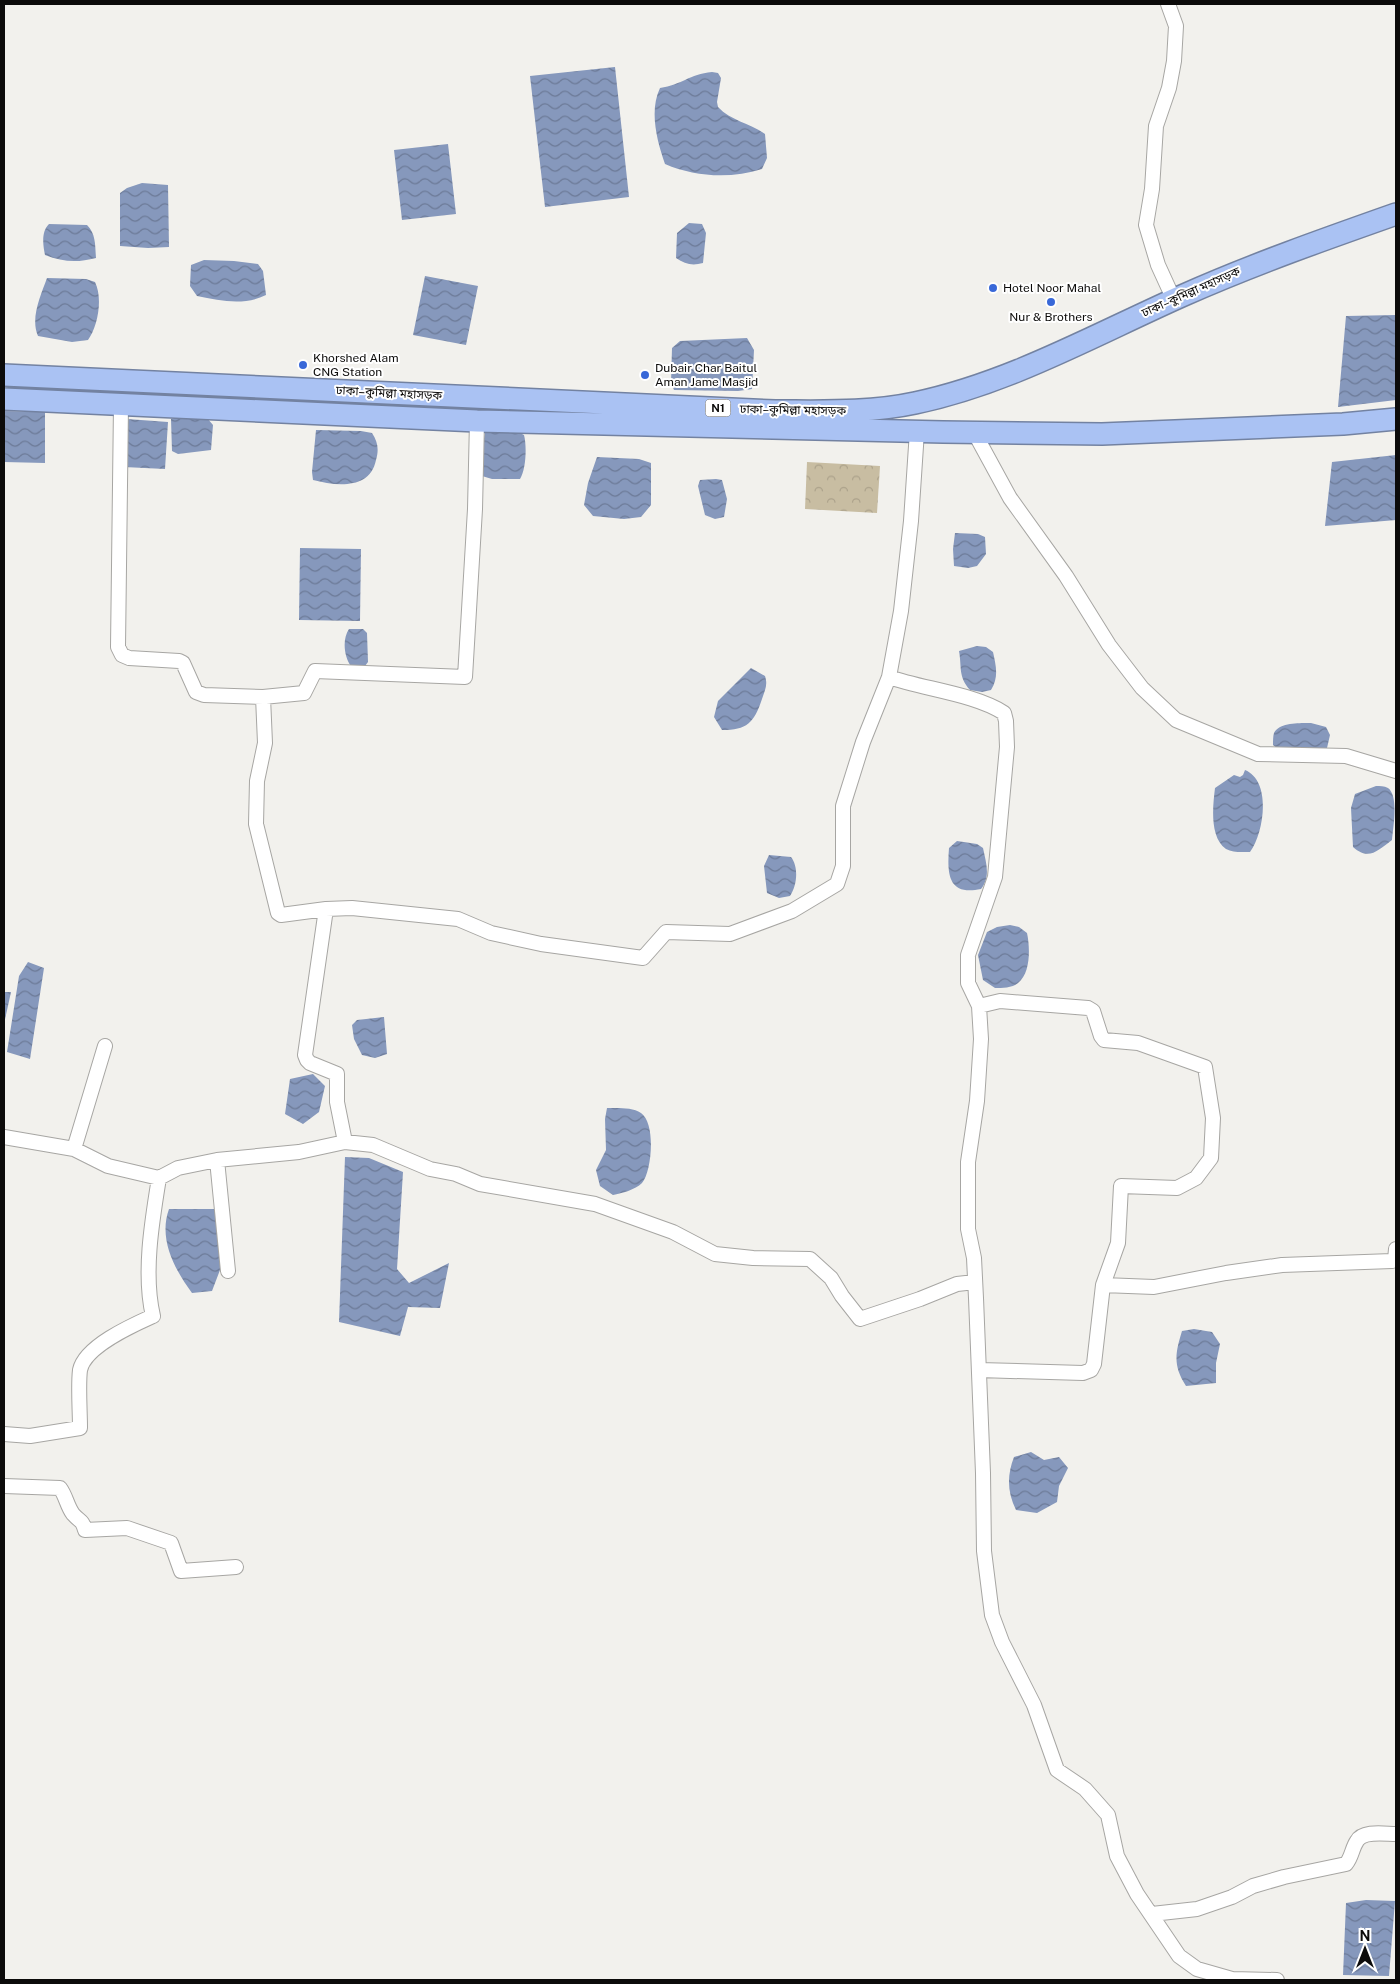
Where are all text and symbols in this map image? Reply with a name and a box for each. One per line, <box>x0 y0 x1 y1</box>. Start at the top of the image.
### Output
street label: ঢাকা–কুমিল্লা মহাসড়ক <box>1138 263 1243 321</box>
place label: Hotel Noor Mahal <box>1003 281 1101 295</box>
marker: Hotel Noor Mahal <box>987 282 999 294</box>
marker: Nur & Brothers <box>1045 296 1057 308</box>
place label: Nur & Brothers <box>1009 310 1093 324</box>
place label: Khorshed Alam CNG Station <box>313 351 399 379</box>
marker: Khorshed Alam CNG Station <box>297 359 309 371</box>
place label: Dubair Char Baitul Aman Jame Masjid <box>655 361 758 389</box>
marker: Dubair Char Baitul Aman Jame Masjid <box>639 369 651 381</box>
street label: ঢাকা–কুমিল্লা মহাসড়ক <box>335 382 443 404</box>
road number: N1 <box>706 399 730 416</box>
street label: ঢাকা–কুমিল্লা মহাসড়ক <box>739 401 847 419</box>
north arrow <box>1340 1924 1390 1974</box>
text: N <box>1360 1928 1370 1944</box>

